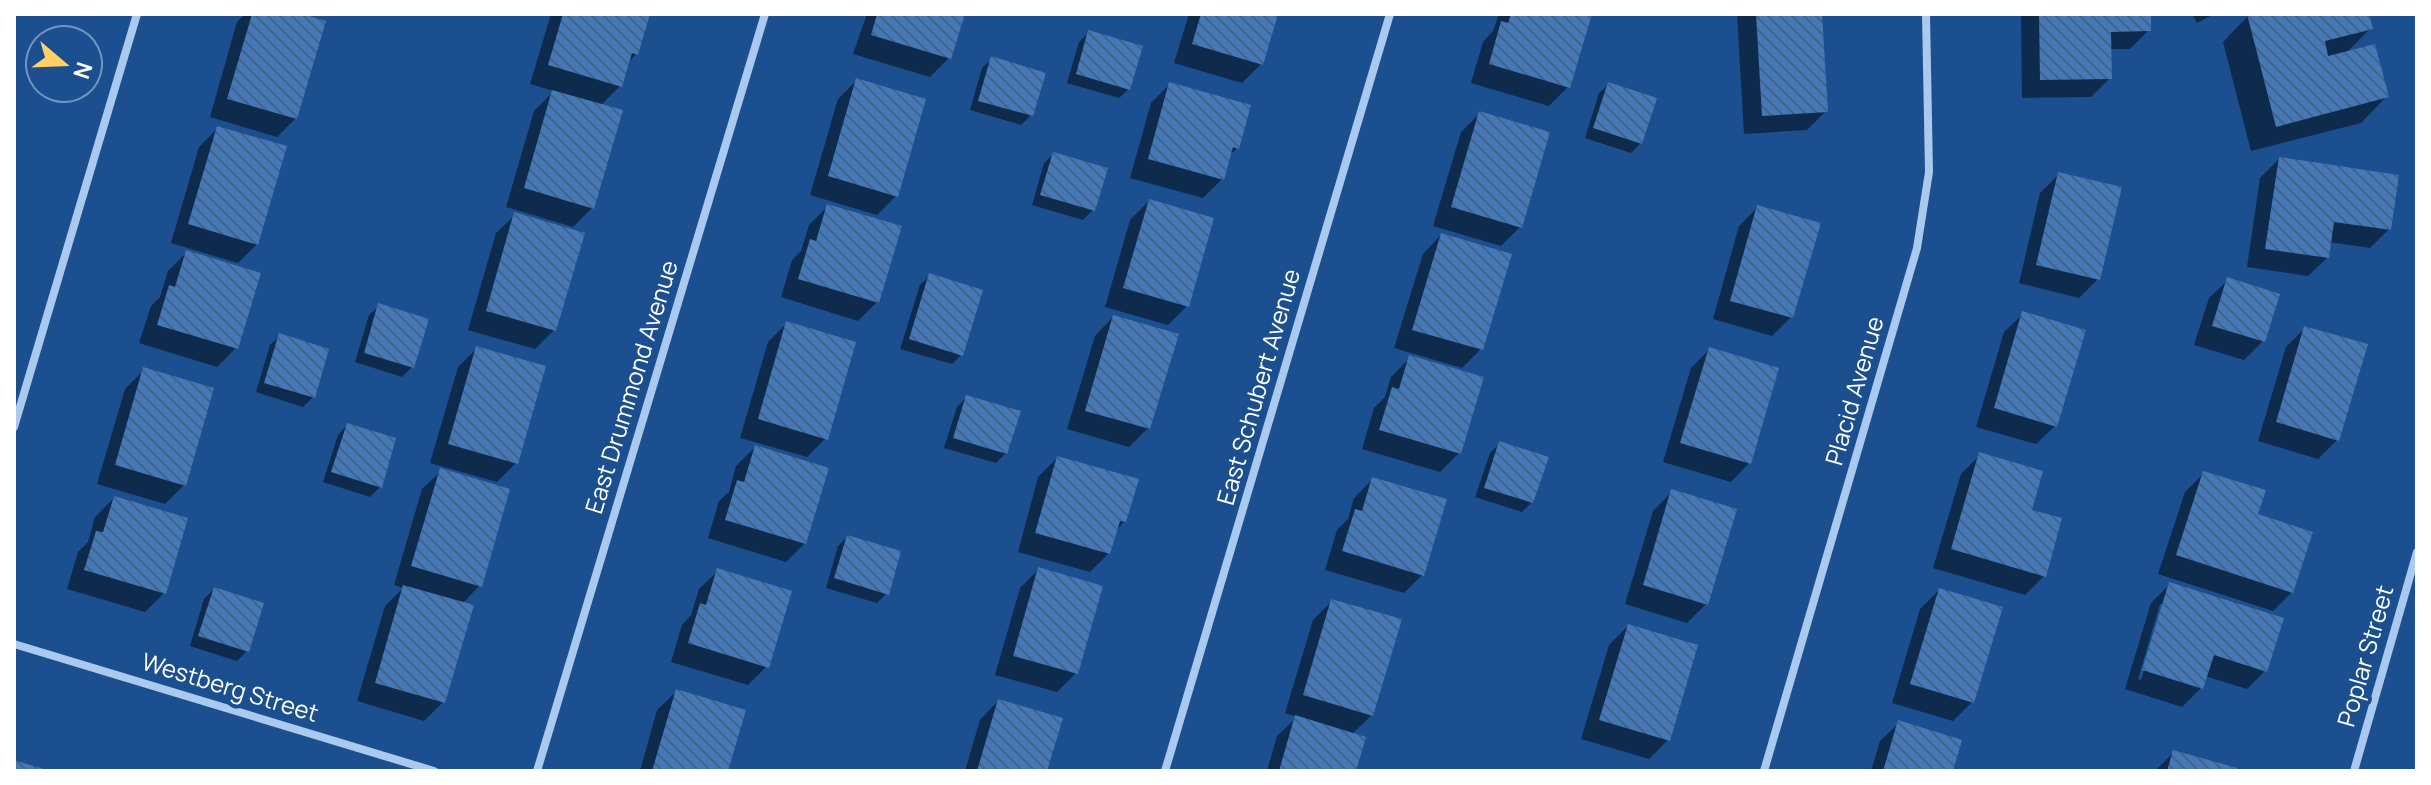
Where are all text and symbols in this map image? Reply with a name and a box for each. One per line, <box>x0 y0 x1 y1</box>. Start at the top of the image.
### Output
north arrow <box>24 24 104 104</box>
text: N <box>66 58 100 83</box>
street label: East Drummond Avenue <box>576 256 685 517</box>
street label: East Schubert Avenue <box>1208 265 1307 508</box>
street label: Placid Avenue <box>1817 312 1891 469</box>
street label: Poplar Street <box>2329 581 2400 730</box>
street label: Westberg Street <box>138 644 323 729</box>

